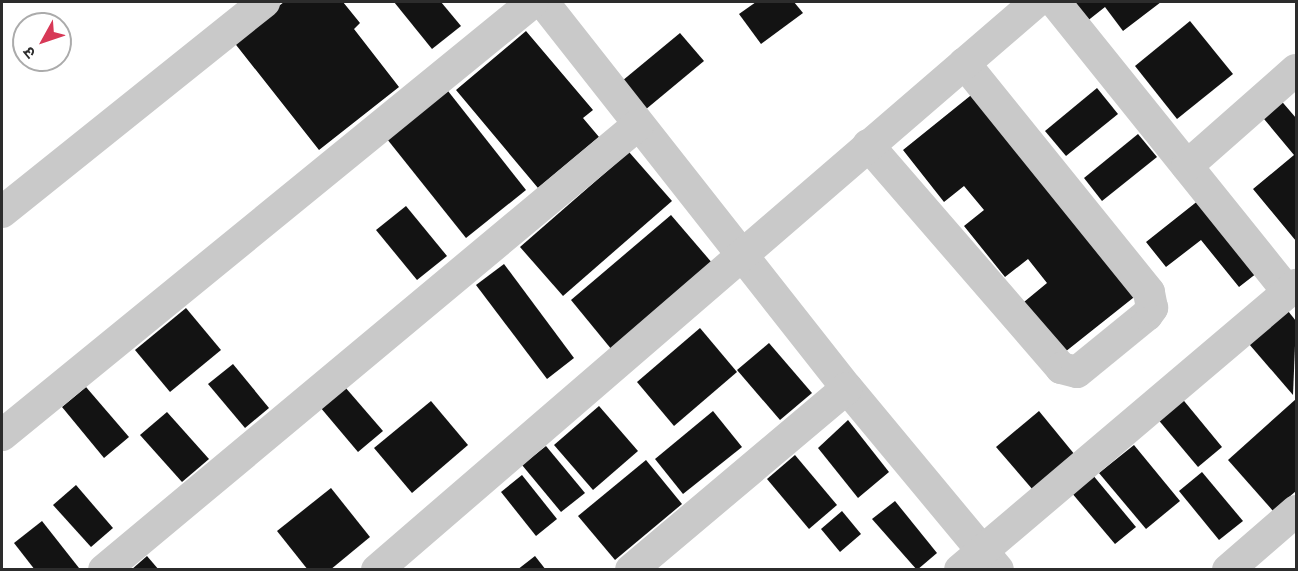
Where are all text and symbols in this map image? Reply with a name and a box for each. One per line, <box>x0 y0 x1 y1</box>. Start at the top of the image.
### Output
north arrow <box>12 12 72 72</box>
text: उ <box>19 43 40 62</box>

